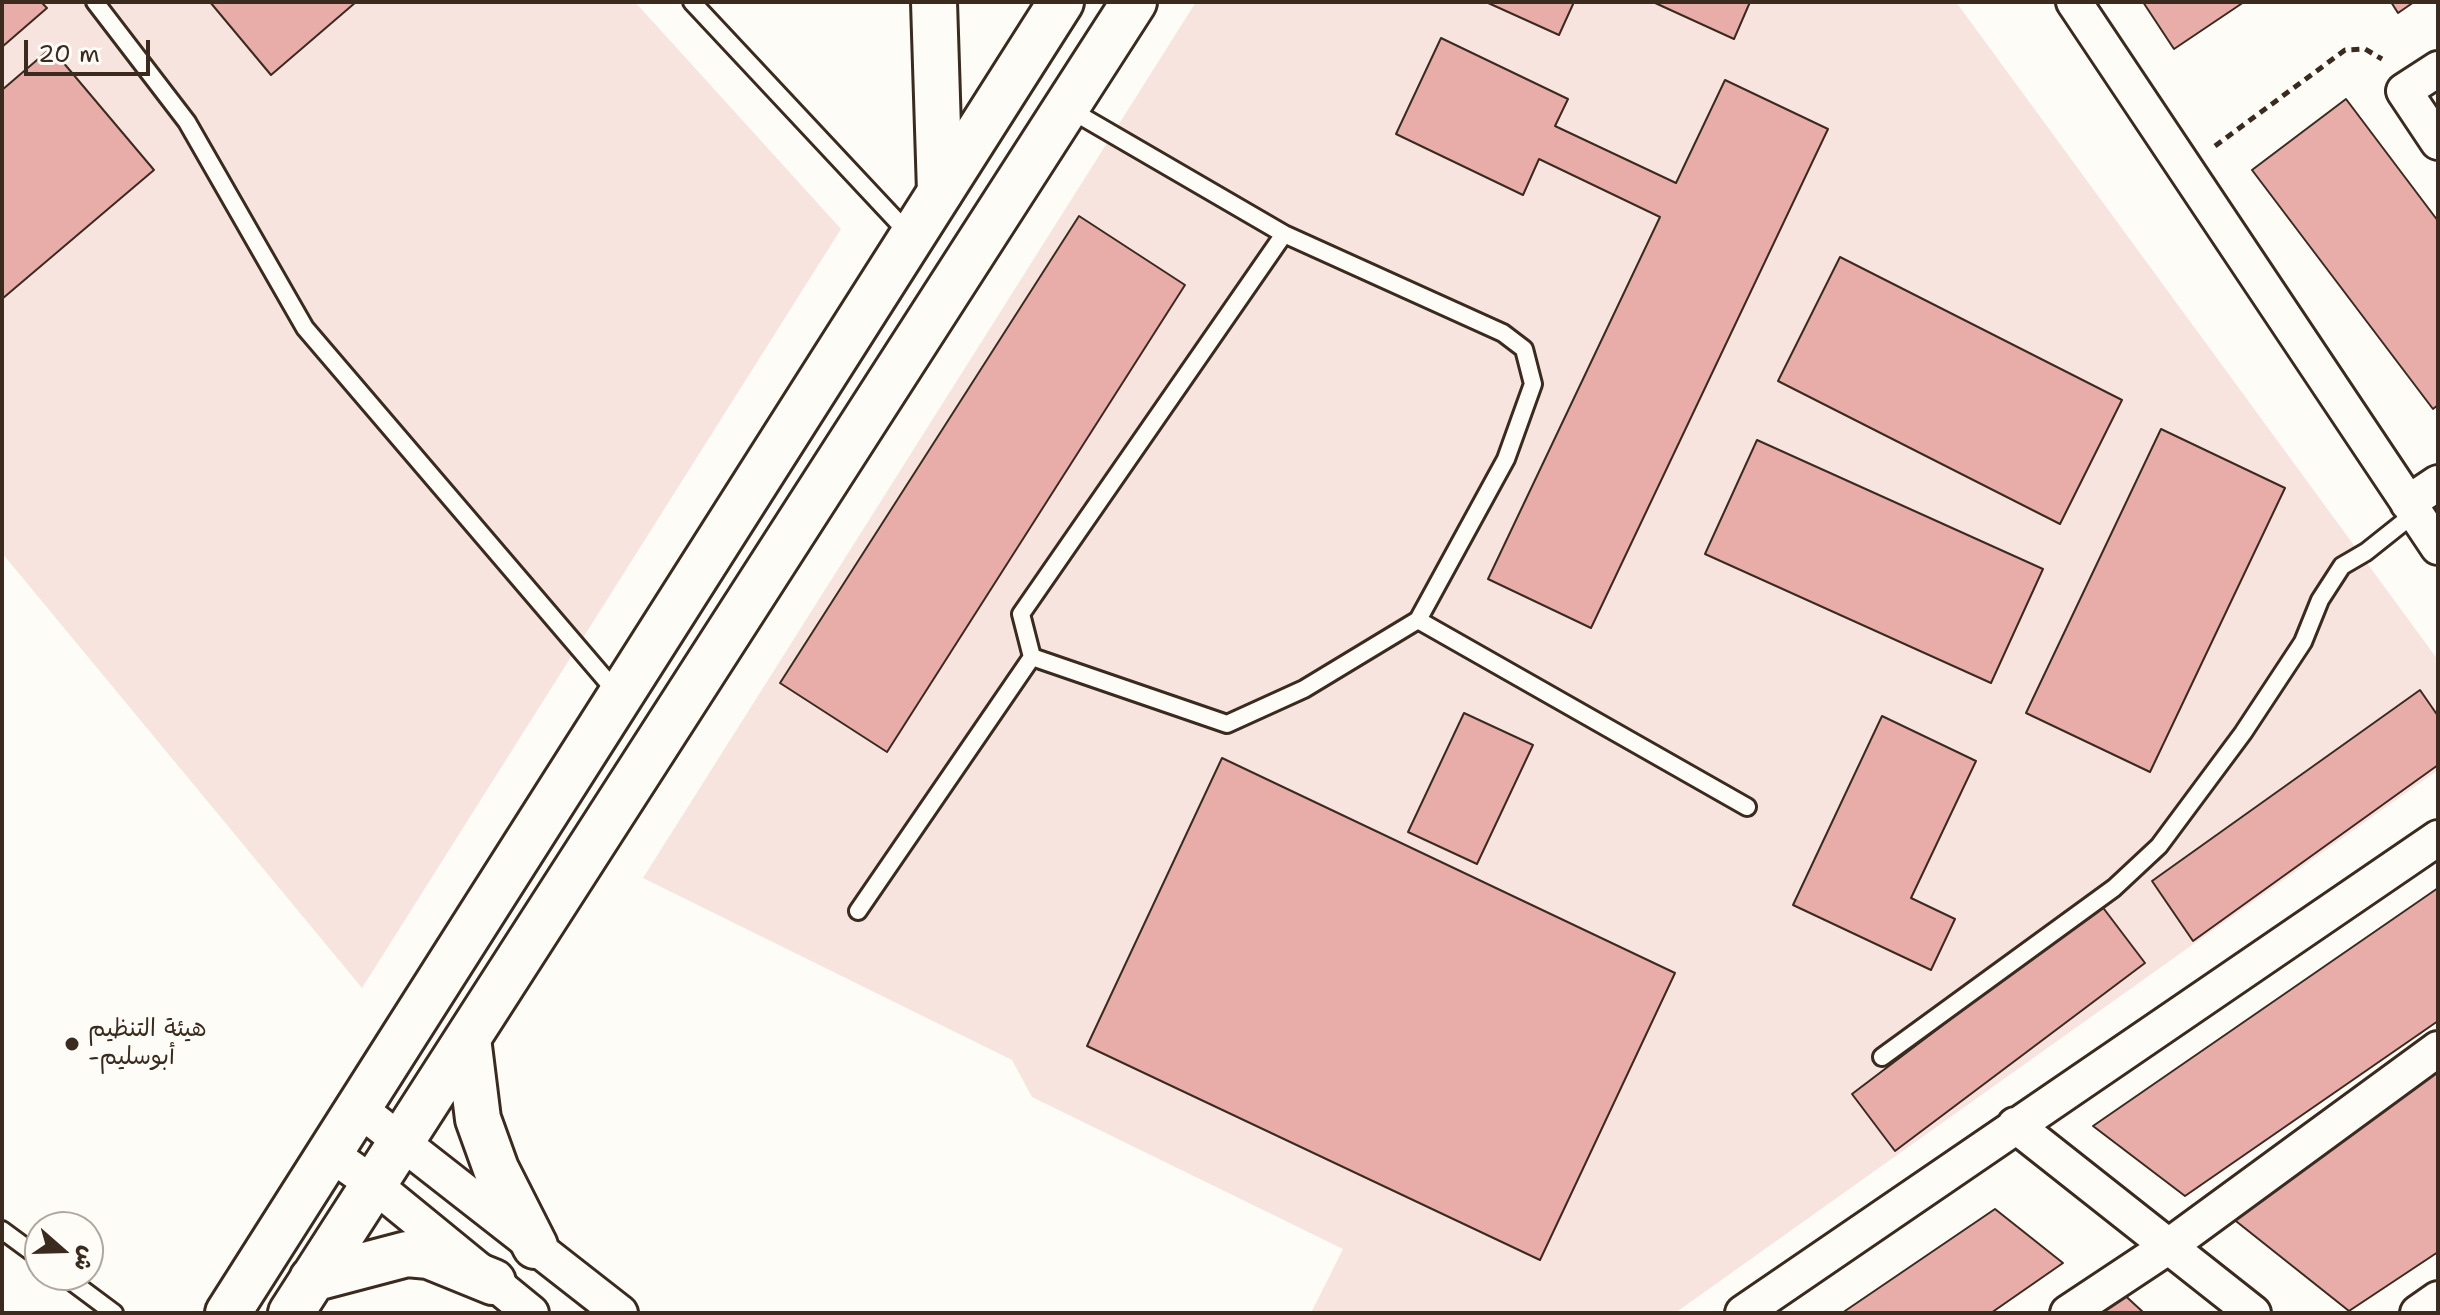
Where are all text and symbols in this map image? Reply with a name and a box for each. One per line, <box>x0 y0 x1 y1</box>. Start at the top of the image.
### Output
scale bar <box>28 24 154 74</box>
text: 20 m <box>38 38 100 70</box>
place label: هيئة التنظيم -أبوسليم <box>88 1016 207 1072</box>
marker: هيئة التنظيم -أبوسليم <box>63 1035 81 1053</box>
north arrow <box>24 1211 104 1291</box>
text: ش <box>67 1242 103 1275</box>

